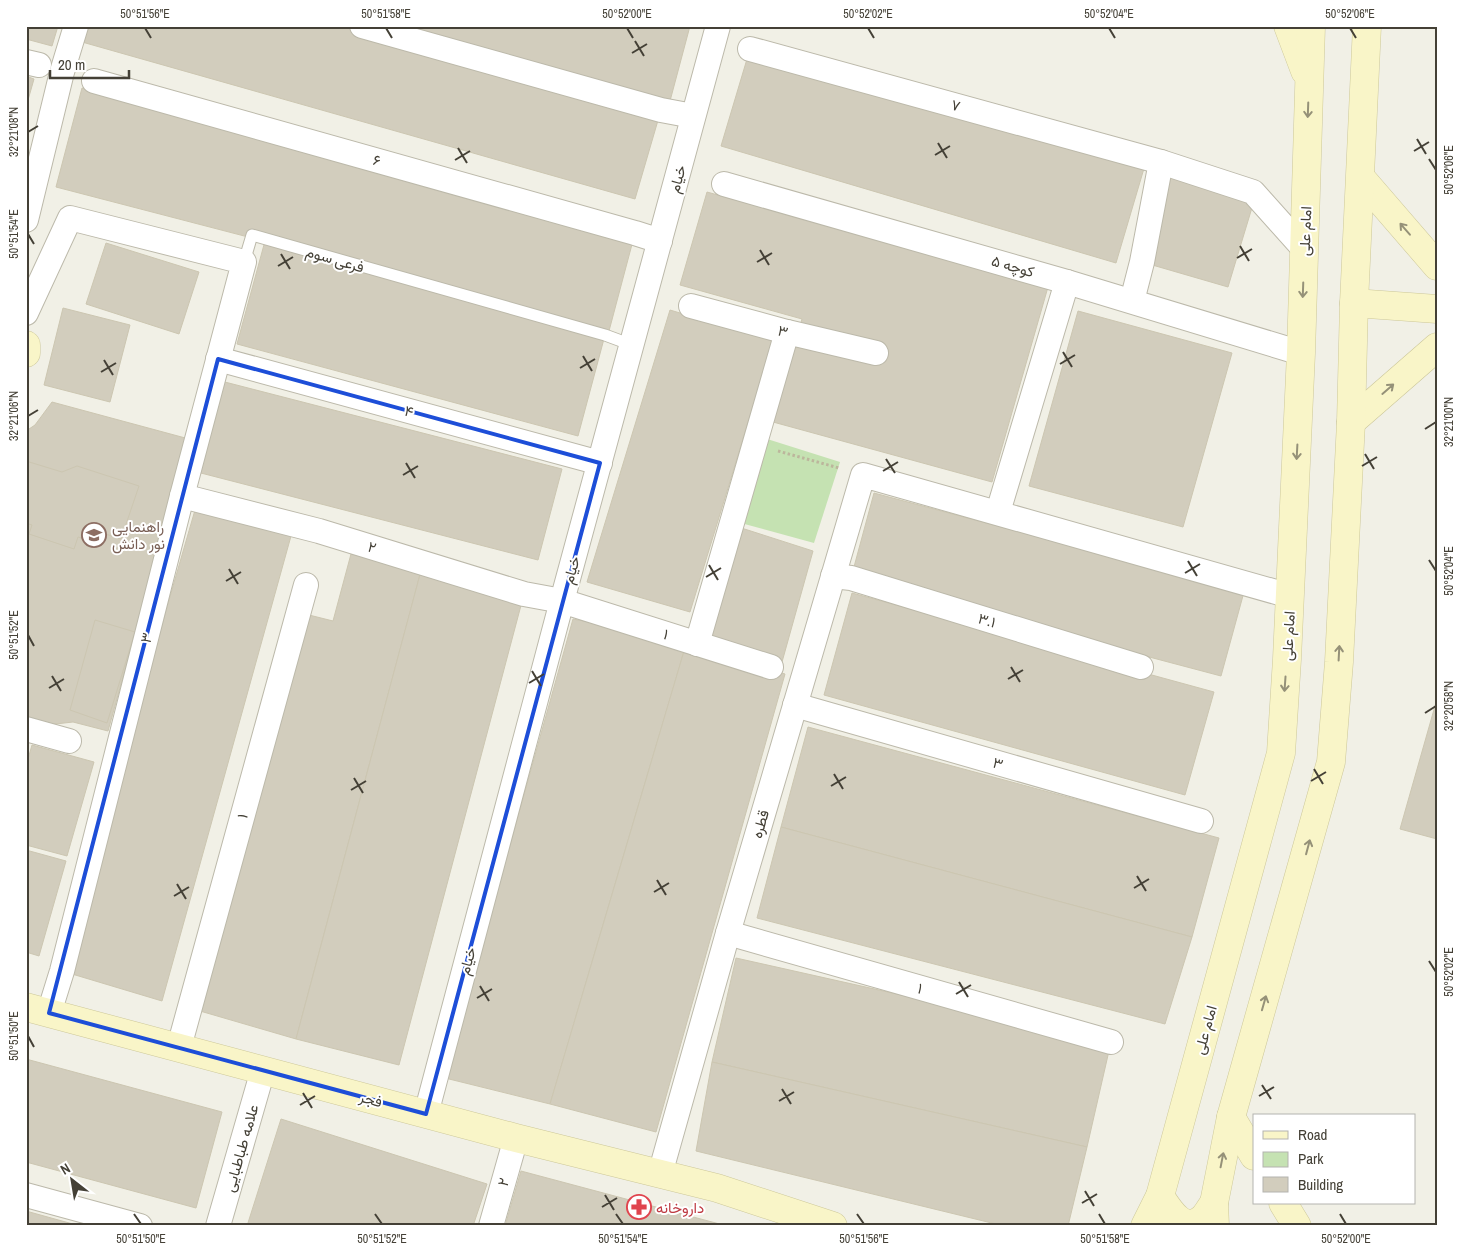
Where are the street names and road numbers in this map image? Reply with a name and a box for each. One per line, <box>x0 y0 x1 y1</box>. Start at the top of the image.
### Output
street label: ۷ <box>949 94 963 116</box>
street label: ۶ <box>371 149 383 171</box>
street label: خیام <box>663 163 691 195</box>
street label: امام علی <box>1294 206 1316 256</box>
street label: فرعی سوم <box>303 241 367 277</box>
street label: کوچه ۵ <box>989 250 1037 282</box>
street label: ۳ <box>776 320 791 342</box>
street label: ۴ <box>402 400 416 422</box>
street label: ۲ <box>365 536 379 558</box>
street label: خیام <box>557 554 585 586</box>
street label: ۳.۱ <box>975 607 999 633</box>
street label: امام علی <box>1276 610 1300 662</box>
street label: ۱ <box>661 623 671 645</box>
street label: ۳ <box>135 631 157 645</box>
street label: ۳ <box>990 752 1006 774</box>
street label: قطره <box>746 807 774 841</box>
street label: ۱ <box>231 811 253 821</box>
street label: خیام <box>453 945 481 977</box>
street label: ۱ <box>915 977 925 999</box>
street label: امام علی <box>1188 1003 1222 1057</box>
street label: فجر <box>356 1086 385 1112</box>
street label: علامه طباطبایی <box>218 1102 264 1194</box>
street label: ۲ <box>492 1175 514 1189</box>

